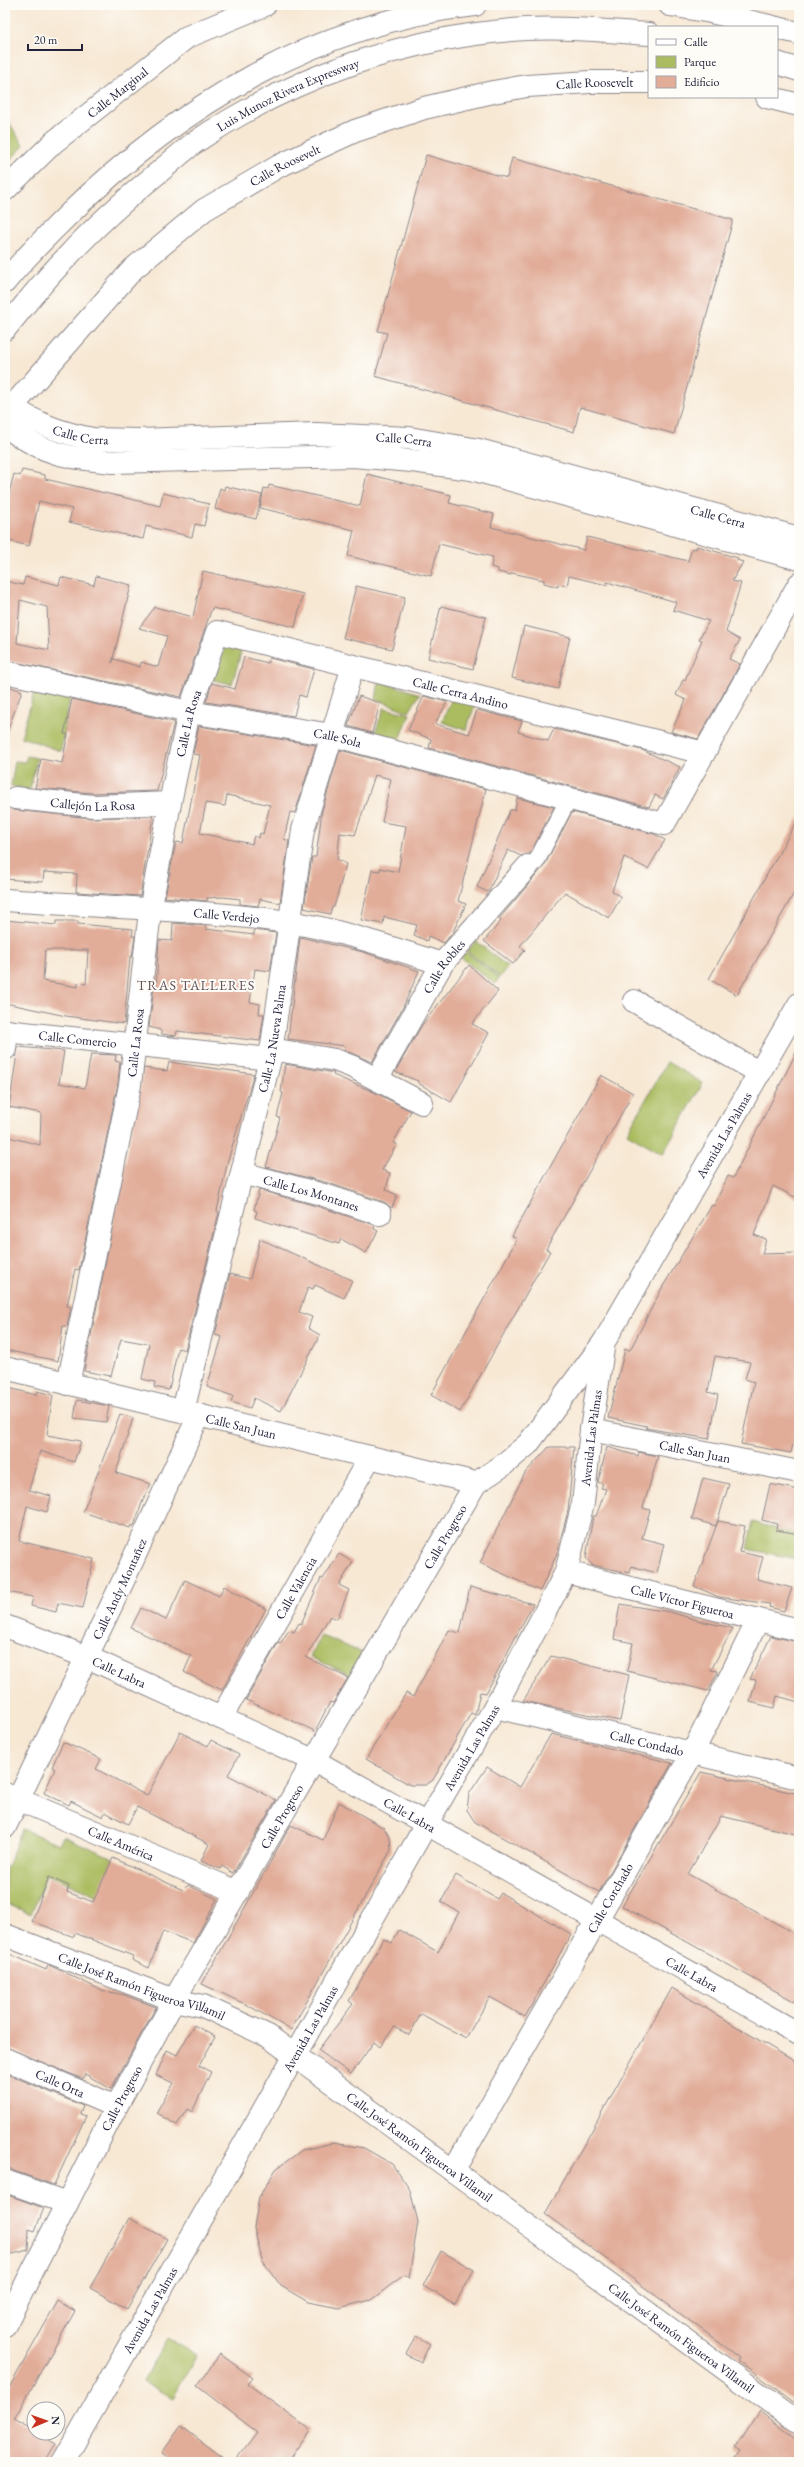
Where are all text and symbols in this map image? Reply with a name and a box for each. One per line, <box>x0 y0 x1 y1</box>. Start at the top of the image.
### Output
scale bar <box>28 26 82 52</box>
legend <box>648 26 778 98</box>
text: 20 m <box>34 32 58 48</box>
text: Calle <box>684 34 708 50</box>
street label: Luis Munoz Rivera Expressway <box>214 54 362 135</box>
text: Parque <box>684 54 716 70</box>
street label: Calle Marginal <box>83 63 151 122</box>
street label: Calle Roosevelt <box>556 74 633 93</box>
text: Edificio <box>684 74 720 90</box>
street label: Calle Roosevelt <box>246 140 323 191</box>
street label: Calle Cerra <box>50 421 109 448</box>
street label: Calle Cerra <box>375 429 434 451</box>
street label: Calle Cerra <box>688 501 748 532</box>
street label: Calle Cerra Andino <box>411 673 510 713</box>
street label: Calle La Rosa <box>172 687 205 759</box>
street label: Calle Sola <box>312 724 364 752</box>
street label: Callejón La Rosa <box>49 794 136 815</box>
street label: Calle Verdejo <box>193 904 260 927</box>
street label: Calle Robles <box>419 936 469 997</box>
district label: TRAS TALLERES <box>137 976 255 994</box>
street label: Calle La Nueva Palma <box>254 983 290 1094</box>
street label: Calle La Rosa <box>123 1007 148 1078</box>
street label: Calle Comercio <box>38 1027 117 1052</box>
street label: Avenida Las Palmas <box>692 1089 756 1182</box>
street label: Calle Los Montanes <box>261 1171 361 1215</box>
street label: Avenida Las Palmas <box>577 1389 606 1488</box>
street label: Calle San Juan <box>204 1409 278 1443</box>
street label: Calle San Juan <box>658 1436 732 1467</box>
street label: Calle Progreso <box>420 1501 471 1572</box>
street label: Calle Andy Montañez <box>88 1536 151 1642</box>
street label: Calle Valencia <box>271 1553 321 1622</box>
street label: Calle Víctor Figueroa <box>629 1580 737 1623</box>
street label: Calle Labra <box>89 1652 149 1692</box>
street label: Avenida Las Palmas <box>439 1702 504 1795</box>
street label: Calle Condado <box>608 1726 686 1760</box>
street label: Calle Progreso <box>256 1781 307 1852</box>
street label: Calle Labra <box>380 1793 439 1837</box>
street label: Calle América <box>85 1822 157 1865</box>
street label: Calle Corchado <box>583 1860 637 1936</box>
street label: Calle José Ramón Figueroa Villamil <box>55 1948 228 2024</box>
street label: Calle Labra <box>663 1953 722 1996</box>
street label: Avenida Las Palmas <box>279 1982 342 2076</box>
street label: Calle Progreso <box>97 2062 146 2134</box>
street label: Calle Orta <box>33 2065 88 2102</box>
street label: Calle José Ramón Figueroa Villamil <box>343 2088 496 2206</box>
street label: Avenida Las Palmas <box>118 2264 181 2357</box>
street label: Calle José Ramón Figueroa Villamil <box>605 2279 758 2397</box>
north arrow <box>26 2401 66 2441</box>
text: N <box>49 2416 63 2425</box>

